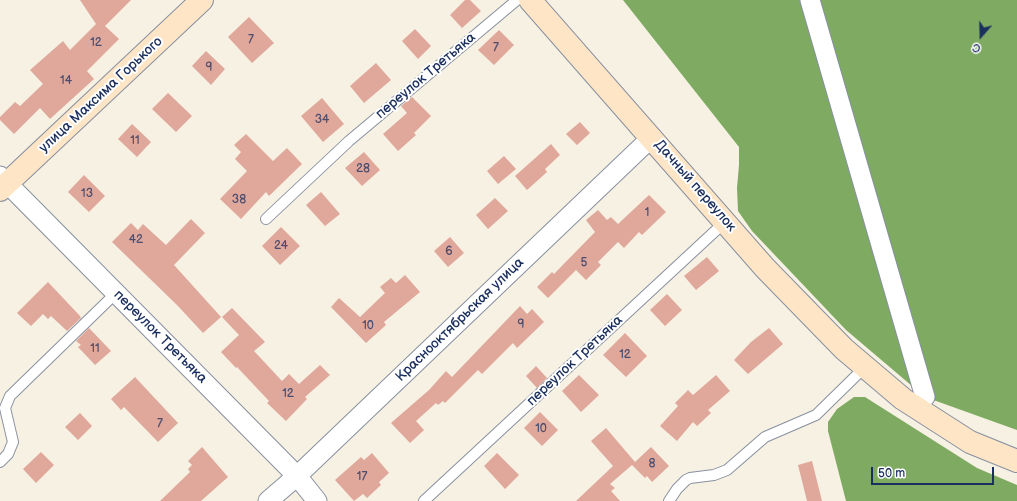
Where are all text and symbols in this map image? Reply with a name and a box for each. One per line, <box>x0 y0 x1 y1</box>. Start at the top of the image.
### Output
north arrow <box>961 16 1001 56</box>
street label: переулок Третьяка <box>373 29 479 123</box>
street label: улица Максима Горького <box>36 33 166 157</box>
house number: 7 <box>248 33 254 47</box>
house number: 12 <box>90 36 102 50</box>
text: С <box>971 40 983 55</box>
house number: 7 <box>493 41 499 55</box>
house number: 9 <box>206 61 212 75</box>
house number: 14 <box>60 74 72 88</box>
house number: 34 <box>315 113 329 127</box>
house number: 11 <box>130 134 140 148</box>
street label: Дачный переулок <box>651 137 739 235</box>
house number: 28 <box>356 162 370 176</box>
house number: 13 <box>81 187 93 201</box>
house number: 38 <box>232 193 246 207</box>
house number: 1 <box>645 206 649 220</box>
house number: 42 <box>129 233 143 247</box>
house number: 24 <box>274 239 288 253</box>
house number: 6 <box>445 245 453 259</box>
street label: Краснооктябрьская улица <box>392 254 528 386</box>
house number: 5 <box>581 256 587 270</box>
street label: переулок Третьяка <box>110 287 210 387</box>
street label: переулок Третьяка <box>524 312 626 410</box>
house number: 9 <box>518 318 524 332</box>
house number: 10 <box>362 319 374 333</box>
house number: 11 <box>90 342 100 356</box>
house number: 12 <box>619 348 631 362</box>
house number: 12 <box>282 387 294 401</box>
house number: 7 <box>157 417 163 431</box>
house number: 10 <box>535 422 547 436</box>
house number: 8 <box>649 457 655 471</box>
scale bar <box>873 459 996 485</box>
text: 50 m <box>878 466 905 481</box>
house number: 17 <box>357 470 367 484</box>

